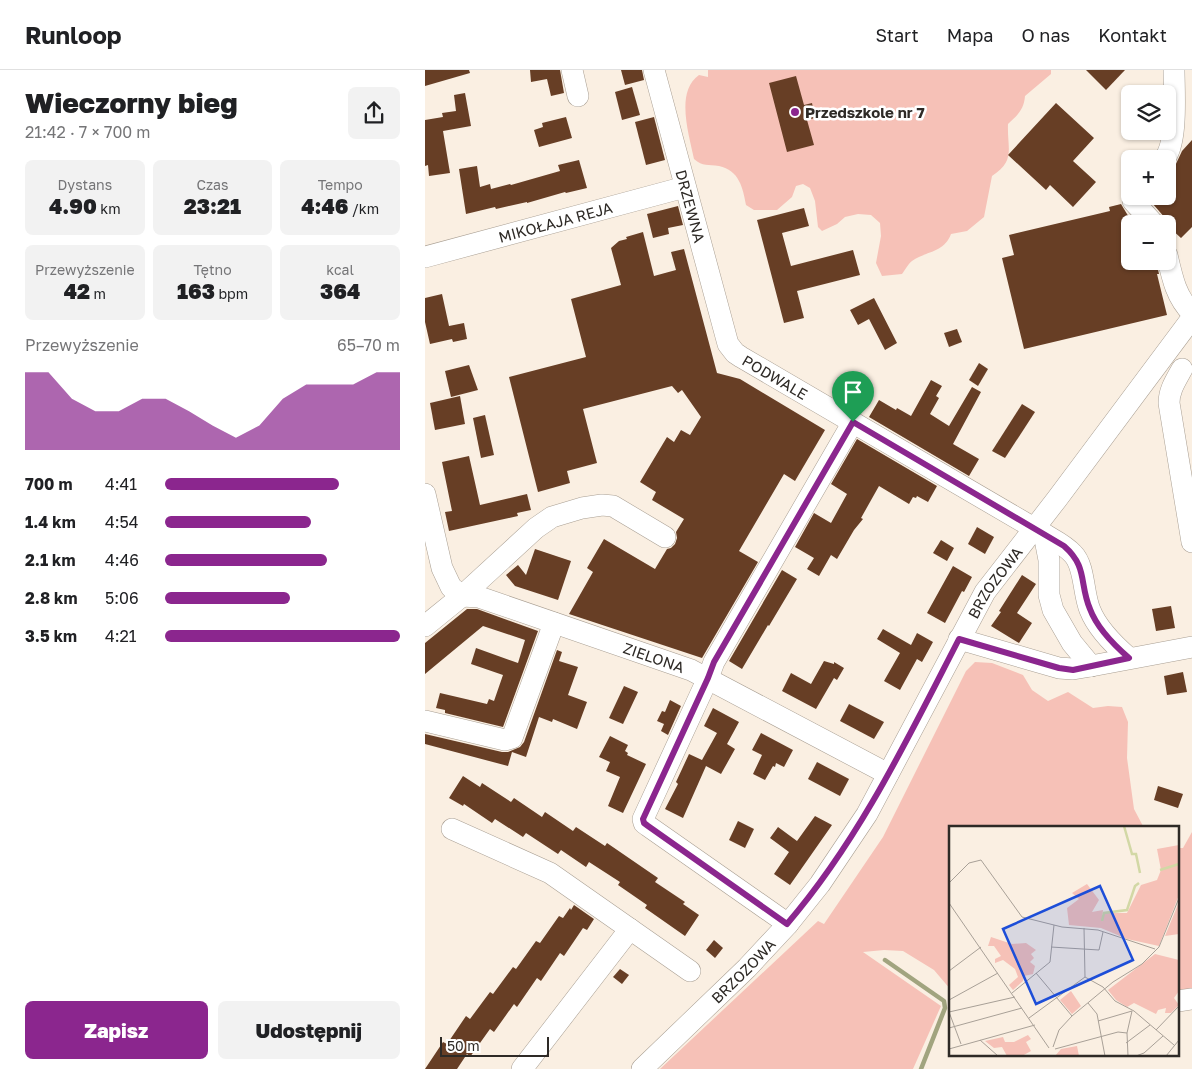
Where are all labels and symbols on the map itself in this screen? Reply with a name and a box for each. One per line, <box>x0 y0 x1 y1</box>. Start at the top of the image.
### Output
place label: Przedszkole nr 7 <box>805 103 925 121</box>
marker: Przedszkole nr 7 <box>789 106 801 118</box>
street label: DRZEWNA <box>672 168 709 245</box>
street label: MIKOŁAJA REJA <box>496 198 614 246</box>
street label: PODWALE <box>739 351 811 403</box>
pin <box>832 371 874 422</box>
street label: BRZOZOWA <box>964 543 1026 621</box>
street label: ZIELONA <box>621 638 687 676</box>
inset map <box>949 826 1179 1056</box>
street label: BRZOZOWA <box>707 935 779 1007</box>
scale bar <box>440 1034 549 1057</box>

